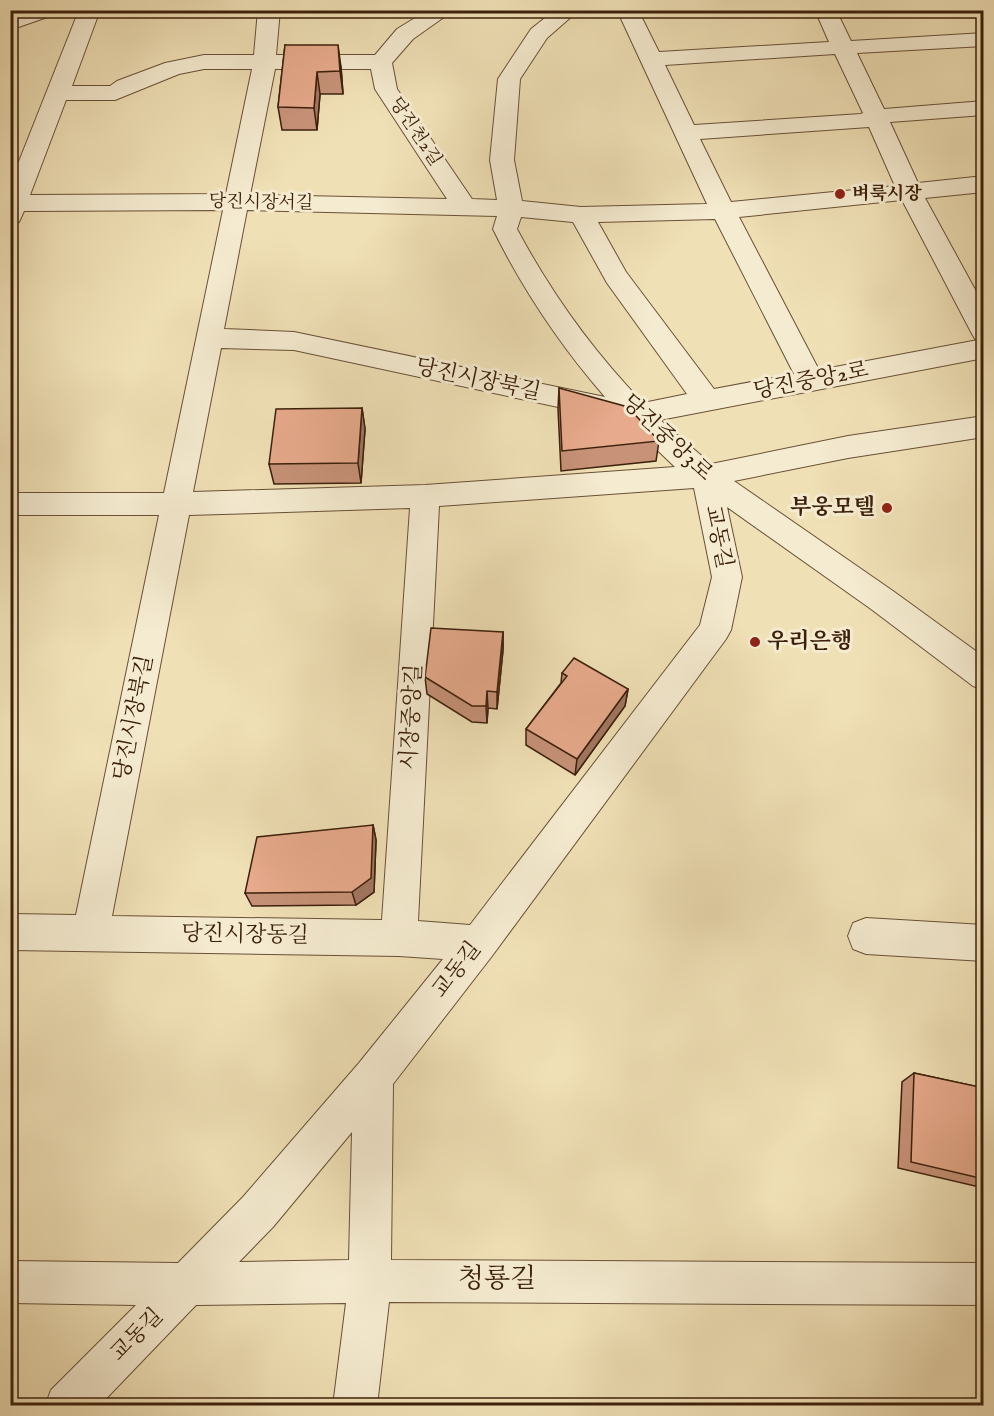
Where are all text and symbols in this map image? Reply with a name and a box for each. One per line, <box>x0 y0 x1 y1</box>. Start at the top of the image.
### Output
street label: 당진천2길 <box>384 93 446 171</box>
place label: 벼룩시장 <box>852 183 922 206</box>
marker: 벼룩시장 <box>833 187 847 201</box>
street label: 당진시장서길 <box>209 191 313 215</box>
street label: 당진시장북길 <box>413 353 543 407</box>
street label: 당진중앙2로 <box>751 356 871 406</box>
street label: 당진중앙3로 <box>616 389 718 487</box>
place label: 부웅모텔 <box>790 494 875 522</box>
marker: 부웅모텔 <box>880 501 894 515</box>
street label: 교동길 <box>698 503 738 571</box>
place label: 우리은행 <box>767 628 852 656</box>
marker: 우리은행 <box>748 635 762 649</box>
street label: 당진시장북길 <box>108 653 160 783</box>
street label: 시장중앙길 <box>395 663 429 771</box>
street label: 당진시장동길 <box>181 920 309 950</box>
street label: 교동길 <box>426 936 488 1004</box>
street label: 청룡길 <box>458 1263 536 1297</box>
street label: 교동길 <box>105 1303 169 1367</box>

